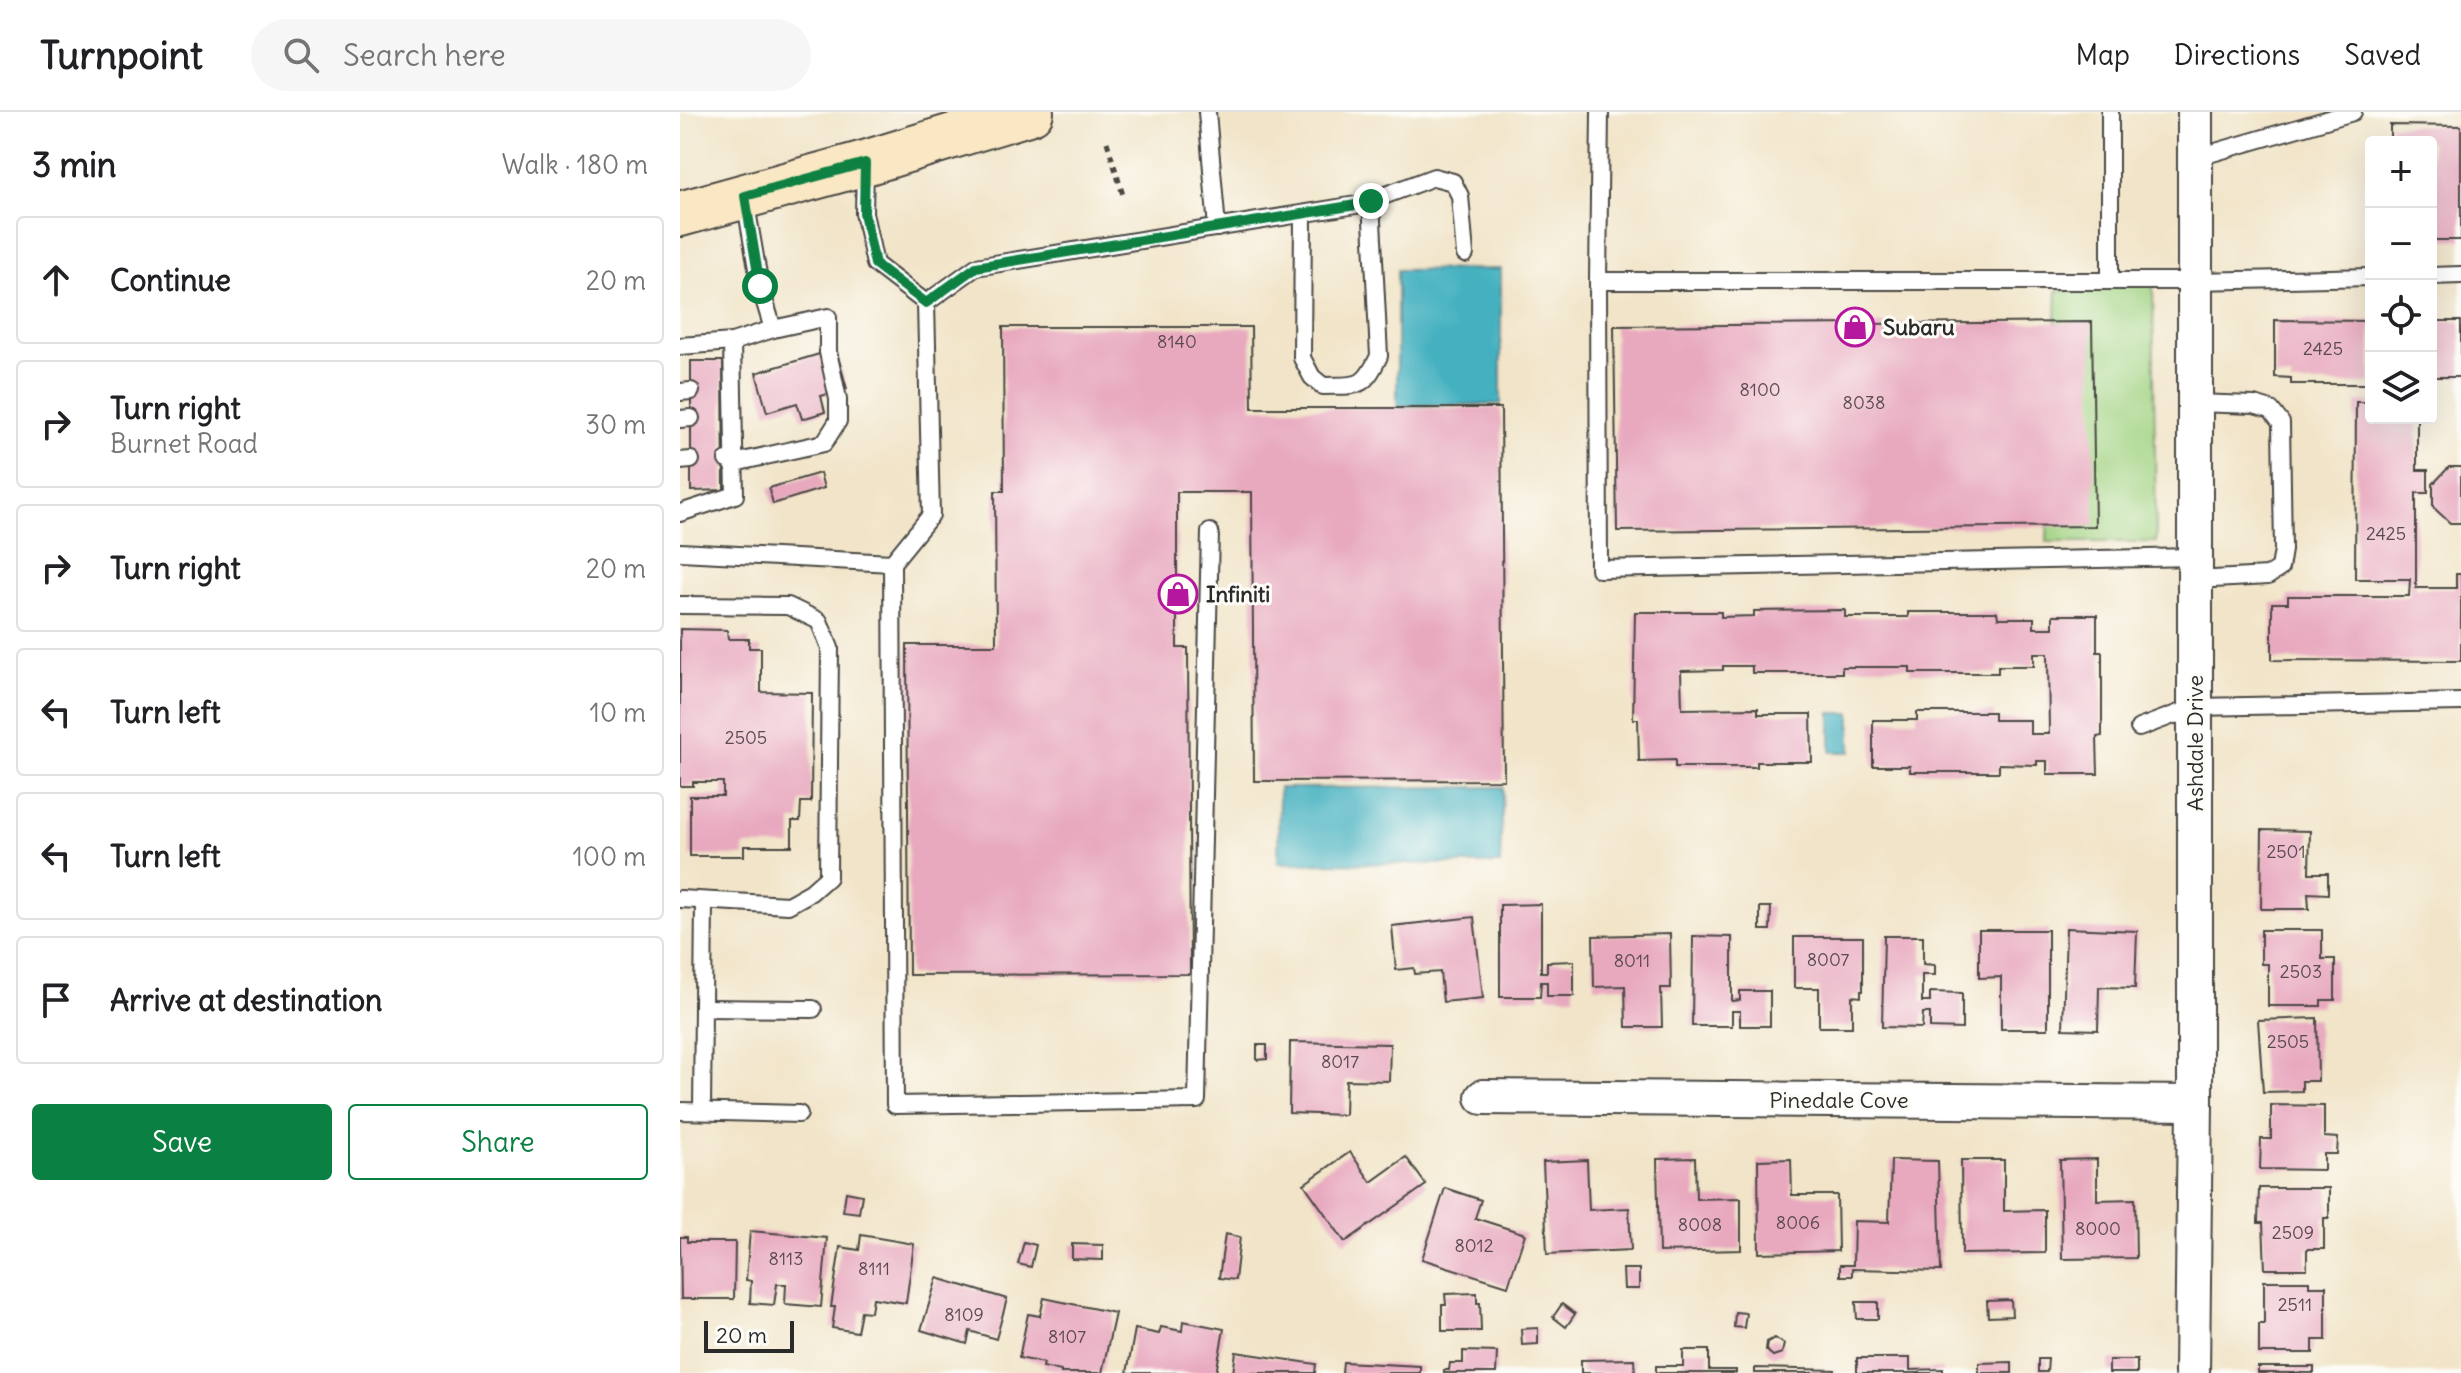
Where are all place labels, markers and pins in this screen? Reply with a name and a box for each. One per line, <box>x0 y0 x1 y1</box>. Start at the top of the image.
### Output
shop icon: Subaru <box>1834 306 1876 348</box>
place label: Subaru <box>1883 313 1955 341</box>
shop icon: Infiniti <box>1157 573 1199 615</box>
place label: Infiniti <box>1206 580 1270 608</box>

